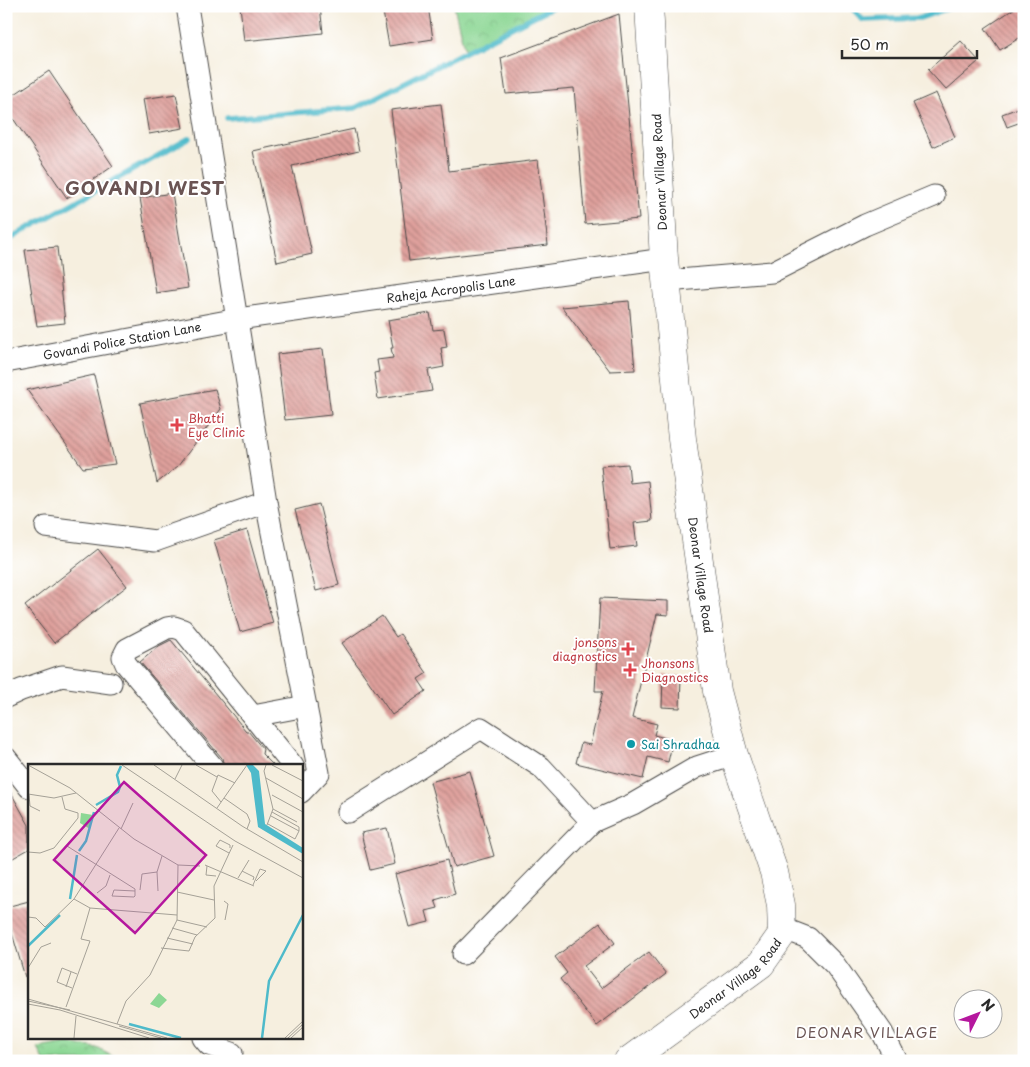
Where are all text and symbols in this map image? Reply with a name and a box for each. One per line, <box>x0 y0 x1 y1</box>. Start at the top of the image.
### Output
scale bar <box>842 28 978 60</box>
text: 50 m <box>850 32 889 55</box>
street label: Deonar Village Road <box>647 113 671 231</box>
district label: GOVANDI WEST <box>65 174 225 201</box>
street label: Raheja Acropolis Lane <box>385 271 517 307</box>
street label: Govandi Police Station Lane <box>41 317 203 364</box>
place label: Bhatti Eye Clinic <box>188 409 245 441</box>
marker: Bhatti Eye Clinic <box>170 418 184 432</box>
street label: Deonar Village Road <box>684 516 718 634</box>
place label: jonsons diagnostics <box>552 633 618 665</box>
marker: jonsons diagnostics <box>621 642 635 656</box>
place label: Jhonsons Diagnostics <box>641 654 709 686</box>
marker: Jhonsons Diagnostics <box>623 663 637 677</box>
place label: Sai Shradhaa <box>641 735 720 753</box>
marker: Sai Shradhaa <box>625 738 637 750</box>
inset map <box>28 764 302 1040</box>
street label: Deonar Village Road <box>685 934 786 1023</box>
north arrow <box>952 990 1002 1040</box>
text: N <box>977 994 1000 1016</box>
district label: DEONAR VILLAGE <box>796 1022 938 1043</box>

